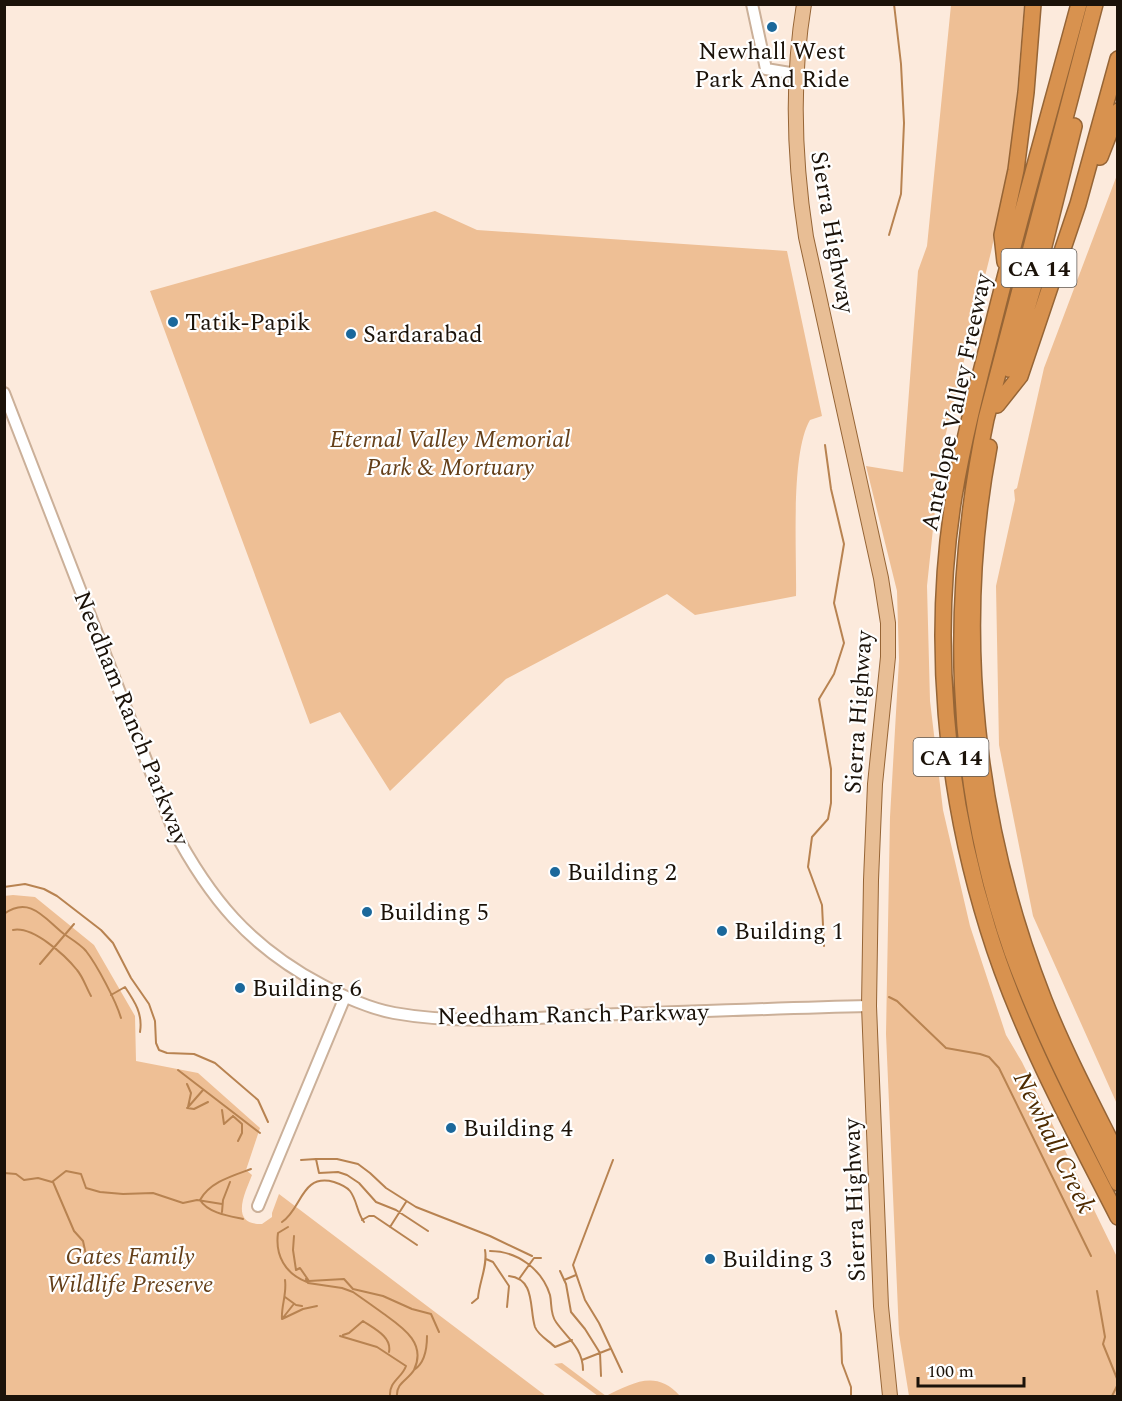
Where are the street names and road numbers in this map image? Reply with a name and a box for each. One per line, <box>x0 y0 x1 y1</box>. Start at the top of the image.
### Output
street label: Sierra Highway <box>800 148 864 317</box>
road number: CA 14 <box>1002 249 1076 287</box>
street label: Antelope Valley Freeway <box>912 268 1002 535</box>
street label: Needham Ranch Parkway <box>63 586 199 853</box>
street label: Sierra Highway <box>835 628 883 795</box>
road number: CA 14 <box>914 738 988 776</box>
street label: Needham Ranch Parkway <box>437 995 711 1035</box>
street label: Sierra Highway <box>834 1116 876 1282</box>

